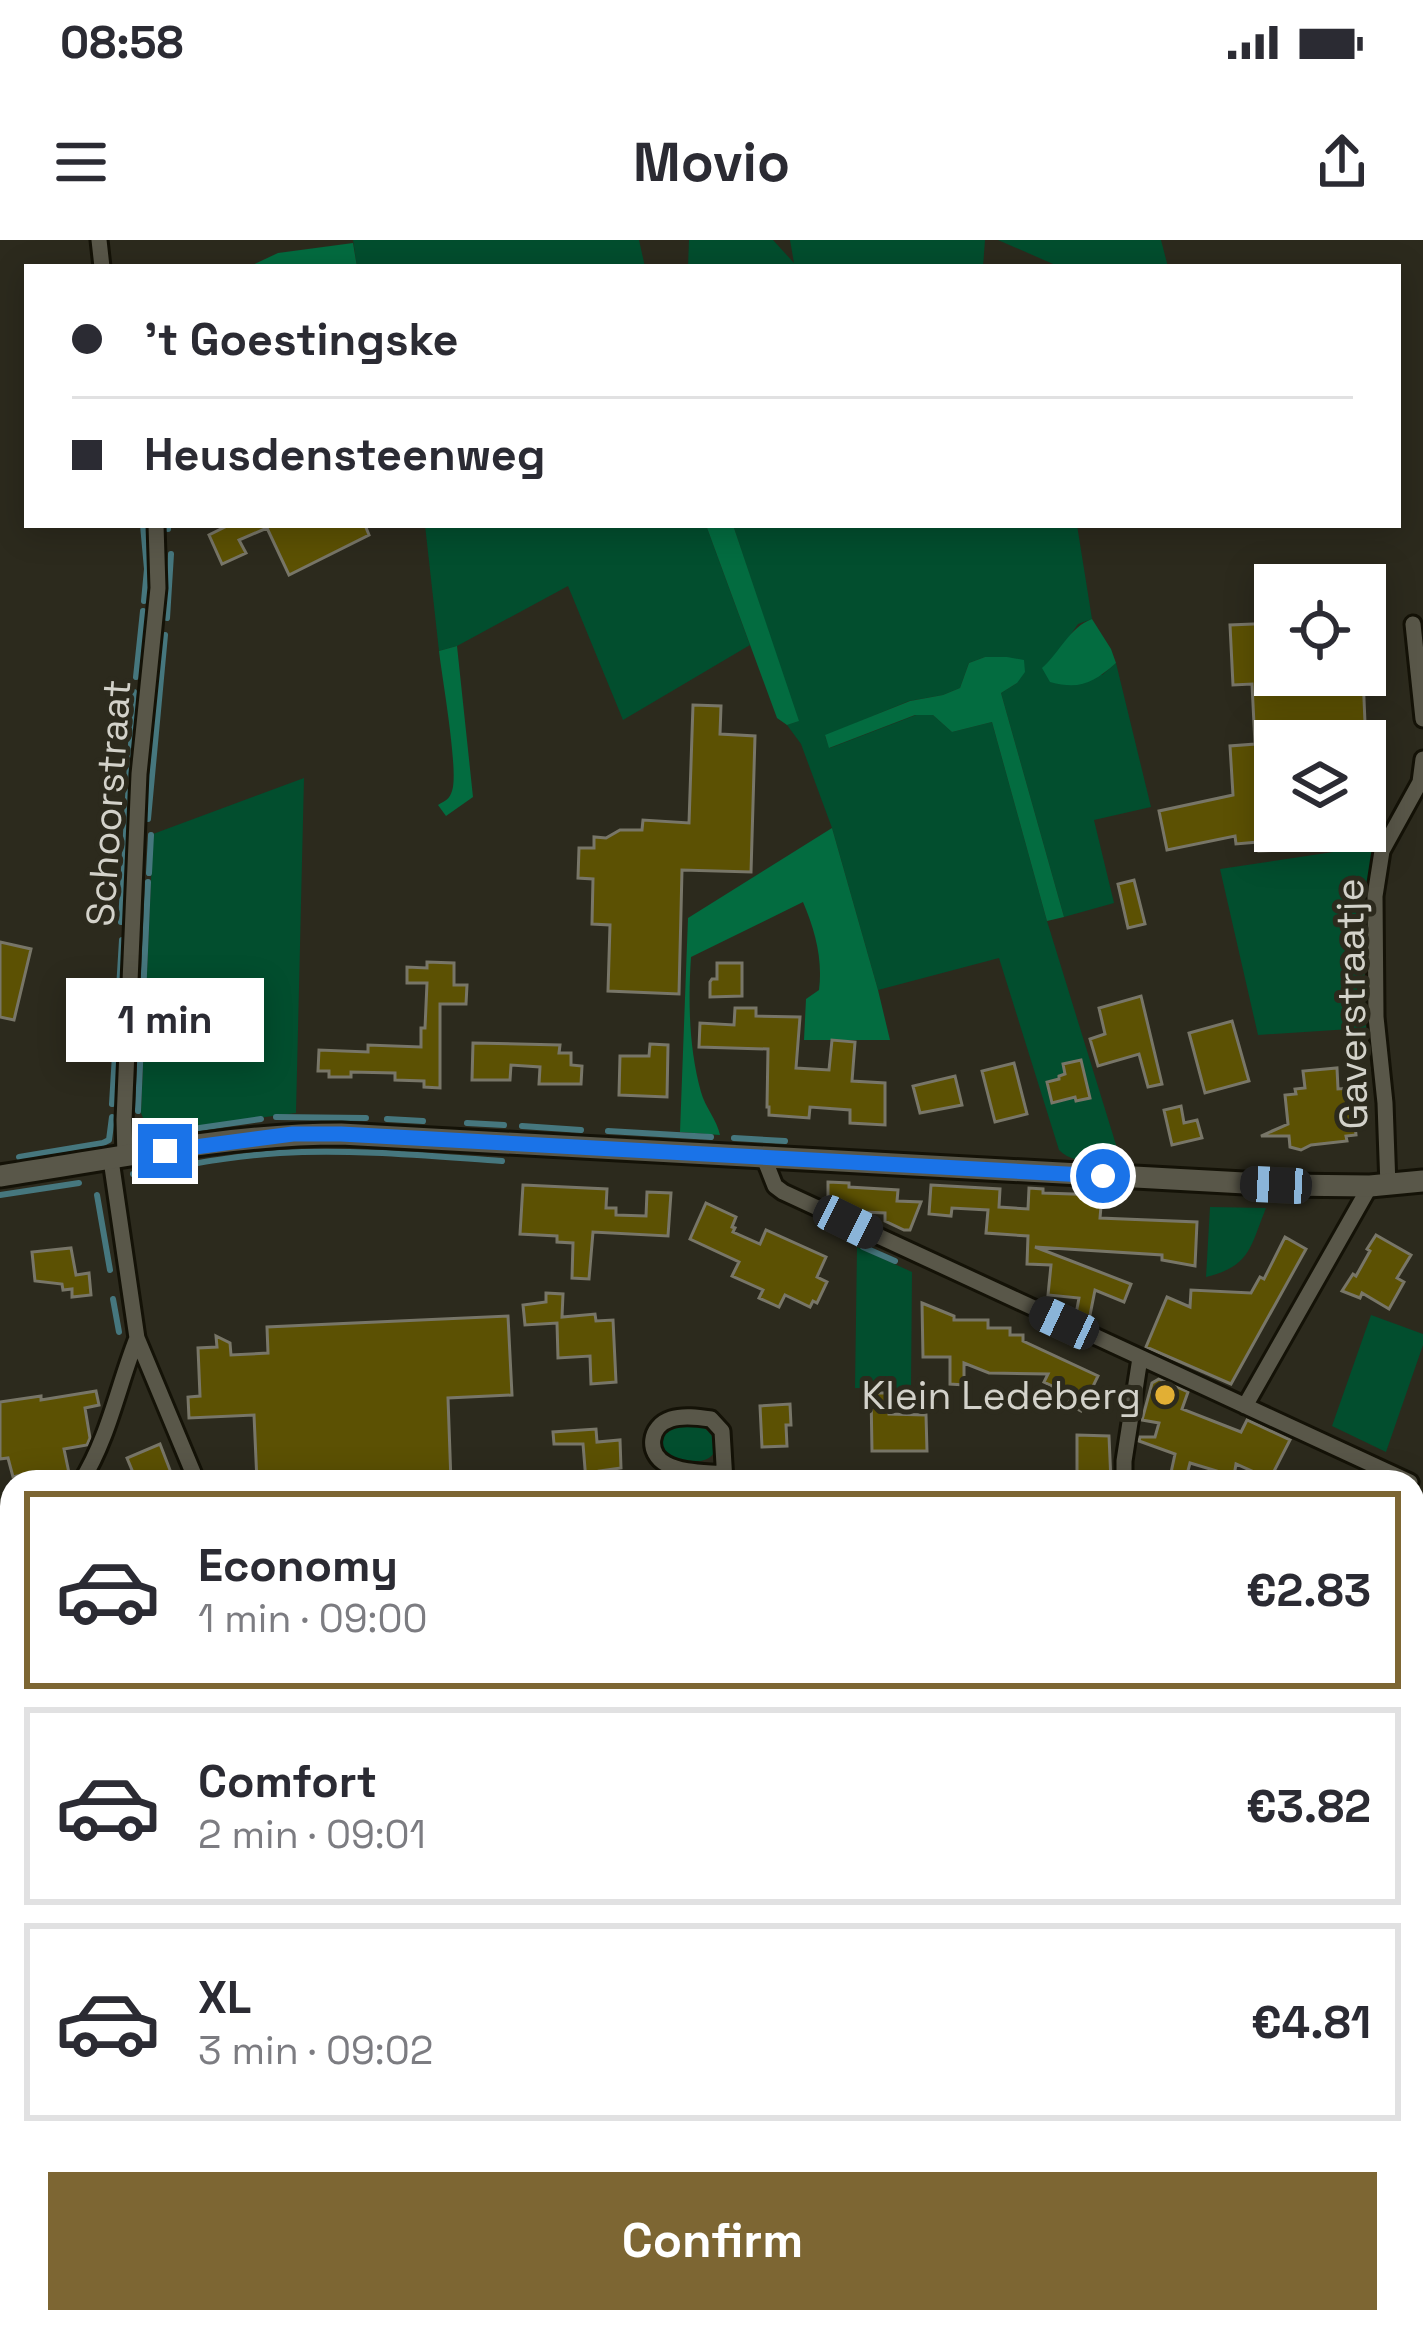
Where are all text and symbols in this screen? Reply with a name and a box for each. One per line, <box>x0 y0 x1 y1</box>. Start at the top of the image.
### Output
text: 08:58 <box>60 14 184 71</box>
text: Movio <box>633 128 790 197</box>
icon: menu <box>48 129 114 195</box>
icon: share <box>1309 129 1375 195</box>
text: 't Goestingske <box>144 311 459 368</box>
text: Heusdensteenweg <box>144 426 546 483</box>
map controls <box>1254 564 1386 852</box>
button: locate <box>1254 564 1386 696</box>
street label: Schoorstraat <box>75 678 142 928</box>
button: layers <box>1254 720 1386 852</box>
street label: Gaverstraatje <box>1325 878 1378 1130</box>
callout: 1 min <box>66 977 264 1061</box>
text: 1 min <box>117 995 213 1044</box>
route end <box>138 1124 192 1178</box>
route start <box>1076 1149 1130 1203</box>
car <box>1239 1165 1313 1205</box>
car <box>808 1190 888 1254</box>
car <box>1024 1291 1104 1355</box>
place label: Klein Ledeberg <box>861 1371 1141 1420</box>
marker: Klein Ledeberg <box>1152 1382 1178 1408</box>
icon: car <box>54 1536 162 1644</box>
text: Economy <box>198 1537 398 1594</box>
text: €2.83 <box>1246 1562 1371 1619</box>
text: 1 min · 09:00 <box>198 1594 427 1643</box>
icon: car <box>54 1752 162 1860</box>
text: Comfort <box>198 1753 377 1810</box>
text: €3.82 <box>1246 1778 1371 1835</box>
text: 2 min · 09:01 <box>198 1810 426 1859</box>
icon: car <box>54 1968 162 2076</box>
text: XL <box>198 1969 251 2026</box>
text: €4.81 <box>1251 1994 1371 2051</box>
text: 3 min · 09:02 <box>198 2026 433 2075</box>
button: Confirm <box>48 2172 1377 2310</box>

